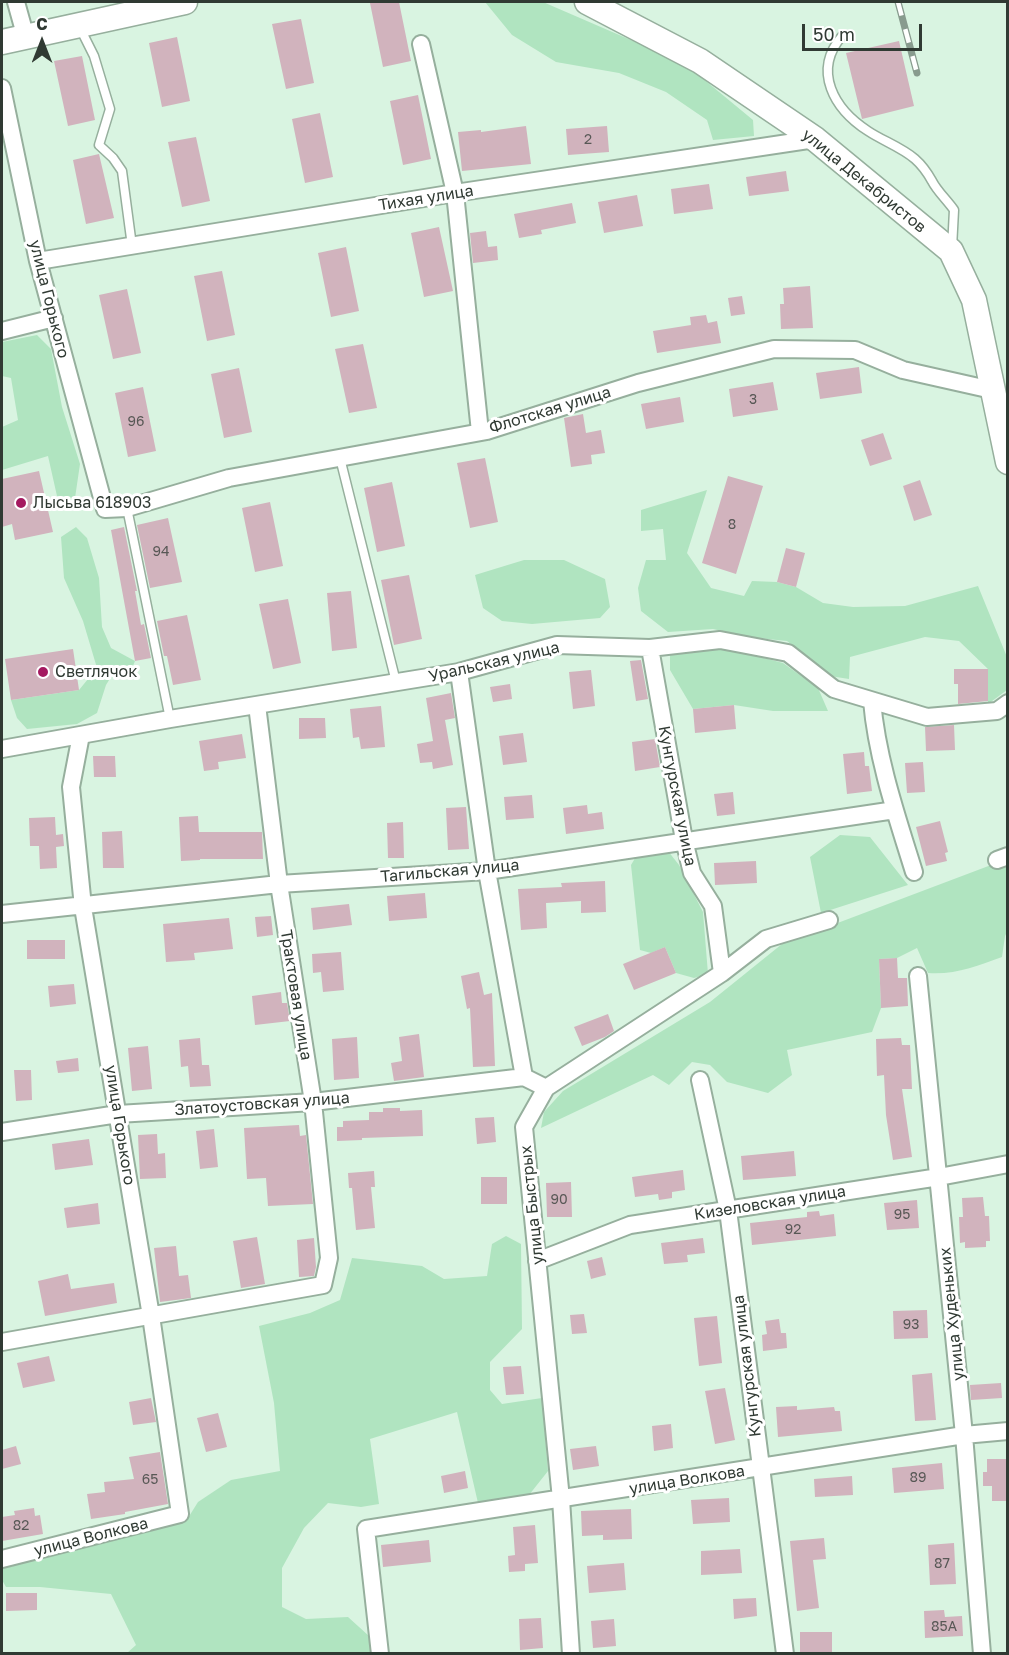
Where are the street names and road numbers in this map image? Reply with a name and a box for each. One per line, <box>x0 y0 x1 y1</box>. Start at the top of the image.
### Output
street label: улица Декабристов <box>798 125 930 237</box>
street label: Тихая улица <box>377 181 475 215</box>
street label: улица Горького <box>25 238 73 360</box>
street label: Флотская улица <box>487 382 613 438</box>
street label: Уральская улица <box>427 638 561 686</box>
street label: Кунгурская улица <box>654 724 700 868</box>
street label: Тагильская улица <box>380 855 520 887</box>
street label: Трактовая улица <box>276 928 316 1062</box>
street label: улица Горького <box>101 1064 139 1186</box>
street label: Златоустовская улица <box>174 1088 350 1120</box>
street label: улица Быстрых <box>516 1144 548 1266</box>
street label: Кизеловская улица <box>693 1182 847 1224</box>
street label: улица Худеньких <box>935 1246 969 1382</box>
street label: Кунгурская улица <box>729 1294 765 1438</box>
street label: улица Волкова <box>628 1461 746 1499</box>
street label: улица Волкова <box>32 1514 150 1560</box>

